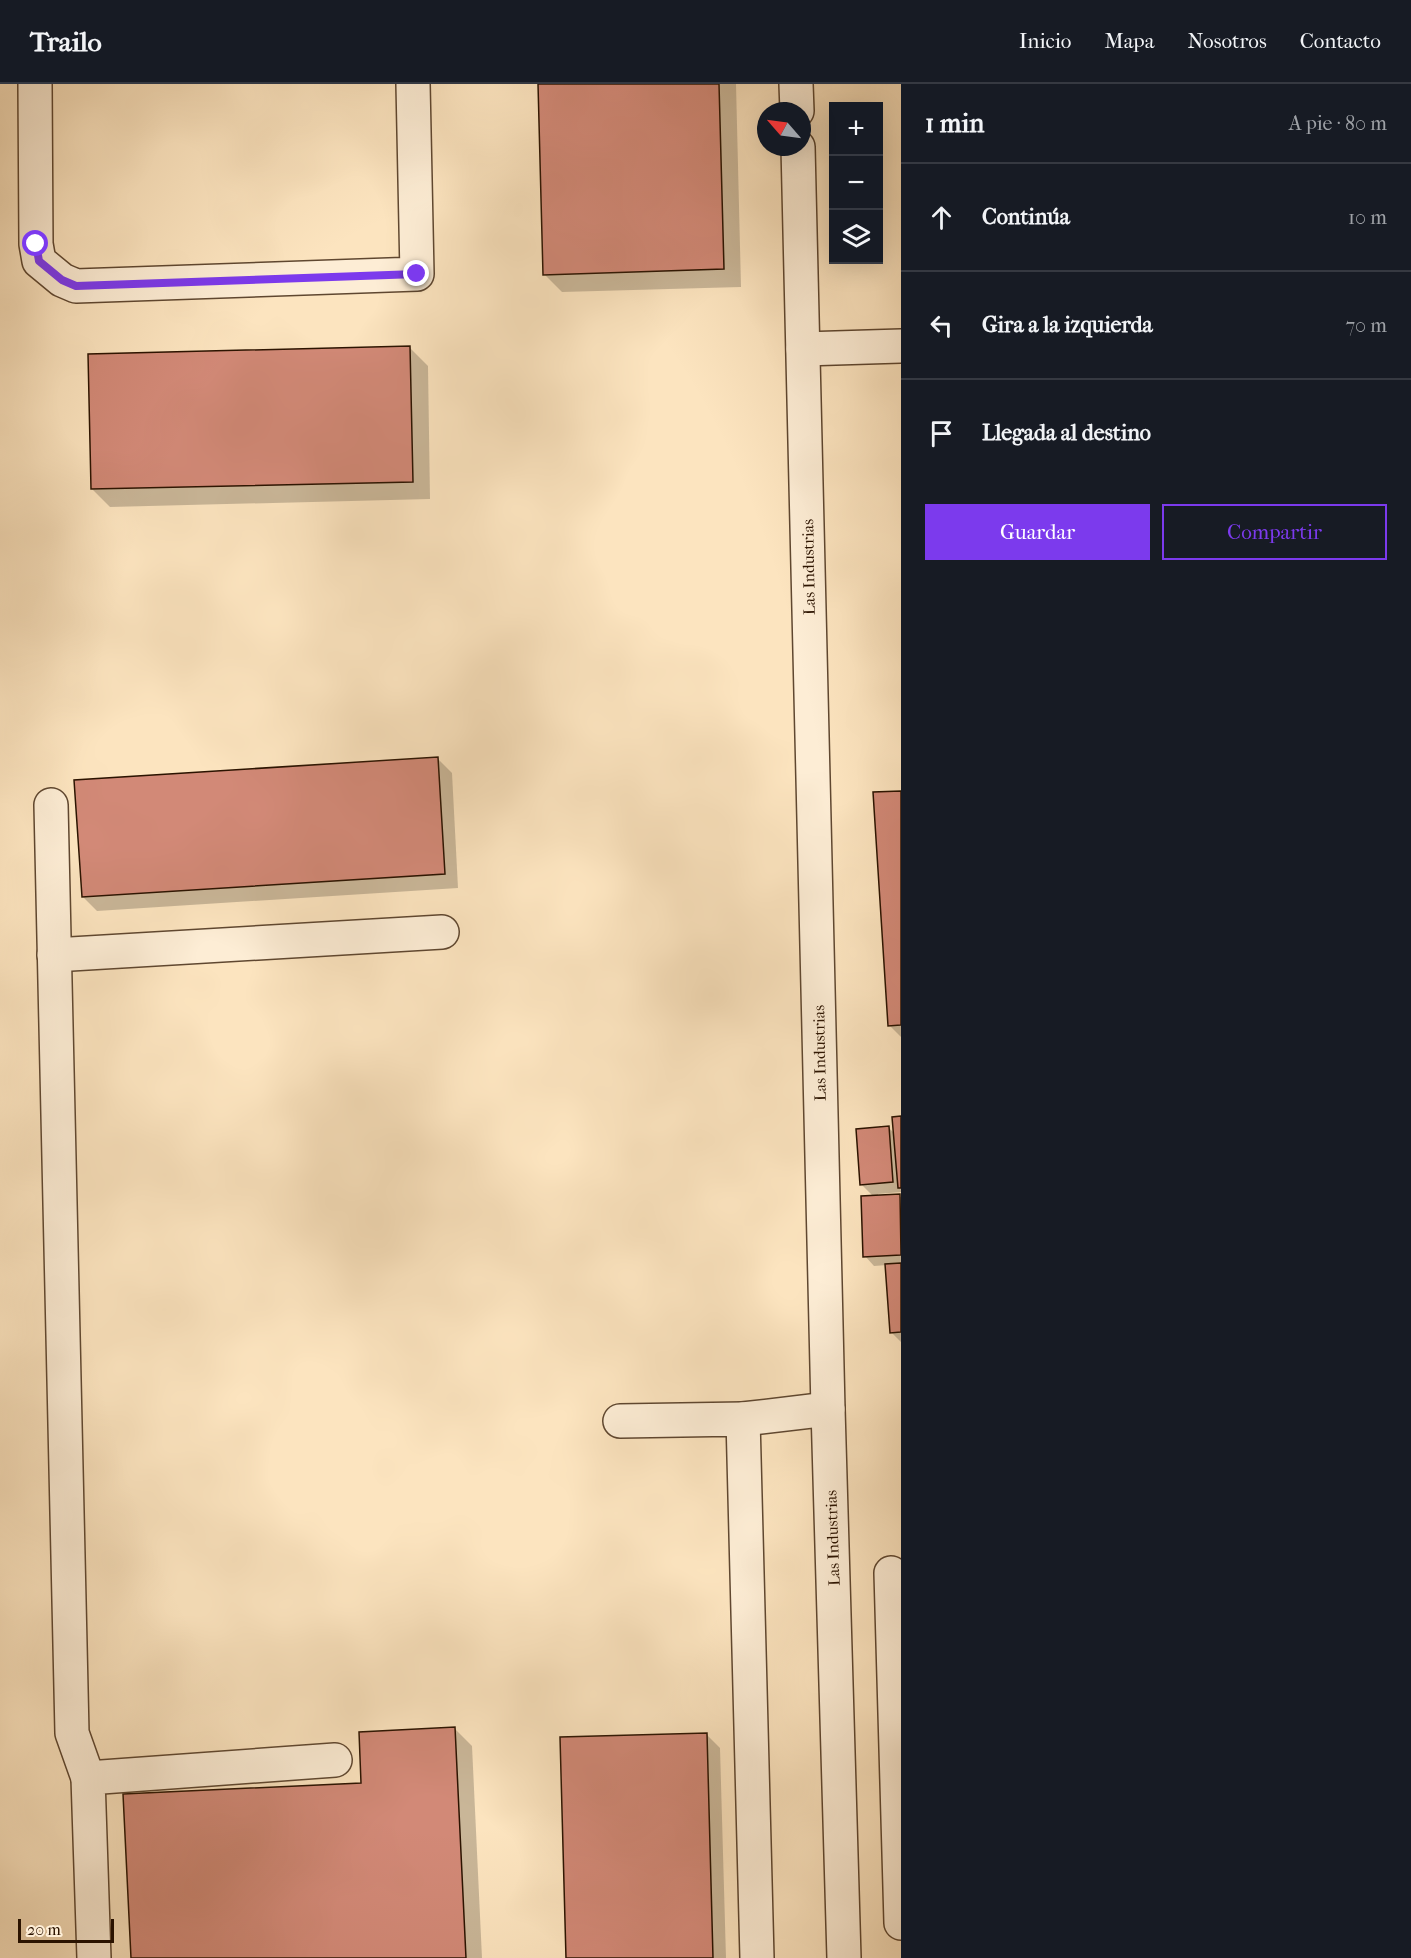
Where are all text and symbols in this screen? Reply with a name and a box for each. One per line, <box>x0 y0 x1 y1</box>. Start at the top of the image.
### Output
text: Trailo <box>30 25 102 58</box>
text: Inicio <box>1019 29 1071 53</box>
text: Mapa <box>1104 29 1154 53</box>
text: Nosotros <box>1187 29 1267 53</box>
text: Contacto <box>1300 29 1381 53</box>
north arrow <box>757 102 811 156</box>
map controls <box>829 102 883 264</box>
button: + <box>829 102 883 156</box>
text: 1 min <box>925 108 984 139</box>
text: A pie · 80 m <box>1289 112 1387 135</box>
button: − <box>829 156 883 210</box>
icon: ahead <box>925 201 958 234</box>
text: Continúa <box>982 204 1070 230</box>
text: 10 m <box>1348 206 1387 229</box>
button: layers <box>829 210 883 264</box>
route start <box>22 230 48 256</box>
route end <box>403 260 429 286</box>
icon: left <box>925 309 958 342</box>
text: Gira a la izquierda <box>982 312 1153 338</box>
text: 70 m <box>1345 314 1387 337</box>
icon: arrive <box>925 417 958 450</box>
text: Llegada al destino <box>982 420 1151 446</box>
button: Guardar <box>925 504 1150 560</box>
button: Compartir <box>1162 504 1387 560</box>
street label: Las Industrias <box>798 519 819 615</box>
street label: Las Industrias <box>809 1005 830 1101</box>
street label: Las Industrias <box>821 1490 844 1586</box>
scale bar <box>18 1916 114 1944</box>
text: 20 m <box>27 1920 61 1939</box>

